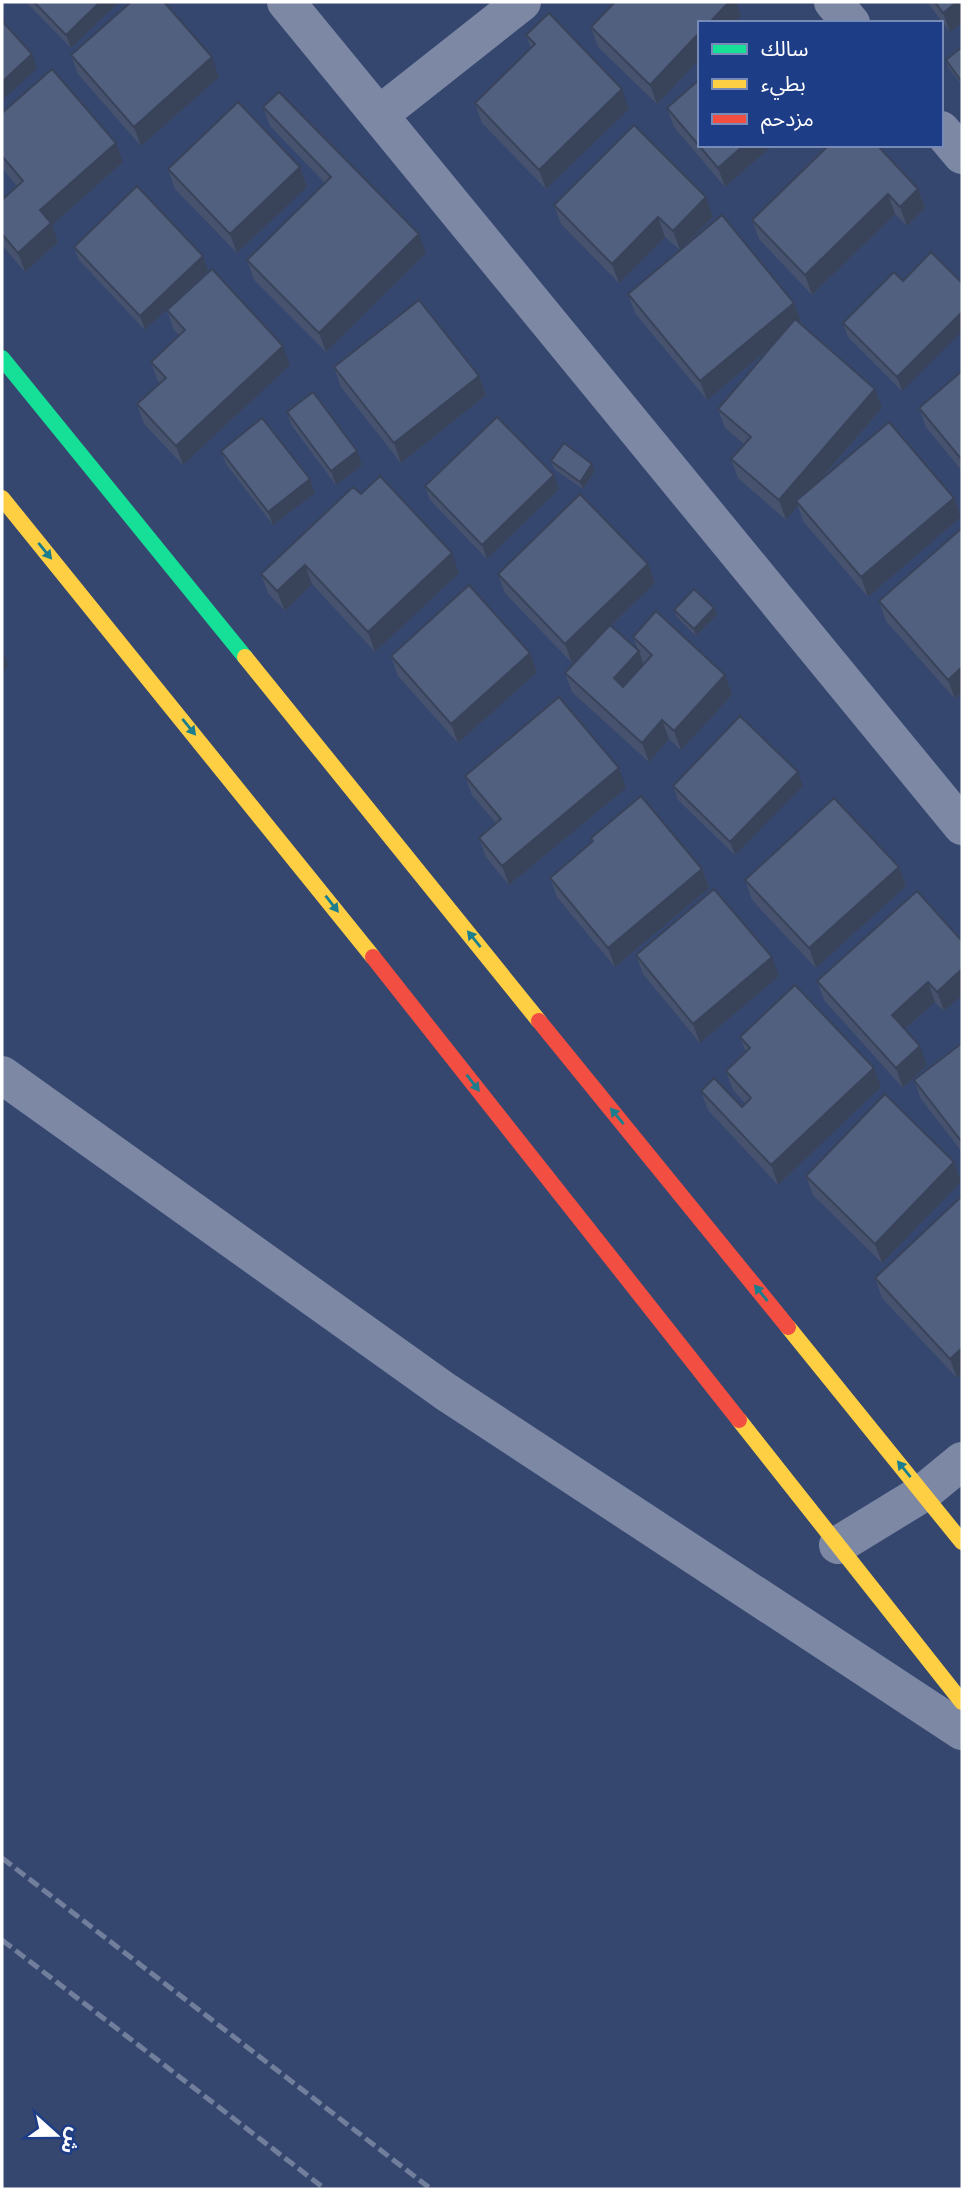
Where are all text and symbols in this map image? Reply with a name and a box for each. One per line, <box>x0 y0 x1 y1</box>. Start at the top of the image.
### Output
legend <box>698 21 943 147</box>
text: سالك <box>761 36 808 62</box>
text: بطيء <box>761 71 806 100</box>
text: مزدحم <box>761 106 814 134</box>
one-way arrow <box>37 542 52 559</box>
one-way arrow <box>181 718 196 735</box>
one-way arrow <box>324 895 338 913</box>
one-way arrow <box>467 931 482 948</box>
one-way arrow <box>465 1073 480 1091</box>
one-way arrow <box>610 1108 625 1126</box>
one-way arrow <box>754 1284 769 1301</box>
one-way arrow <box>897 1461 912 1479</box>
north arrow <box>21 2100 91 2170</box>
text: ش <box>56 2125 87 2157</box>

